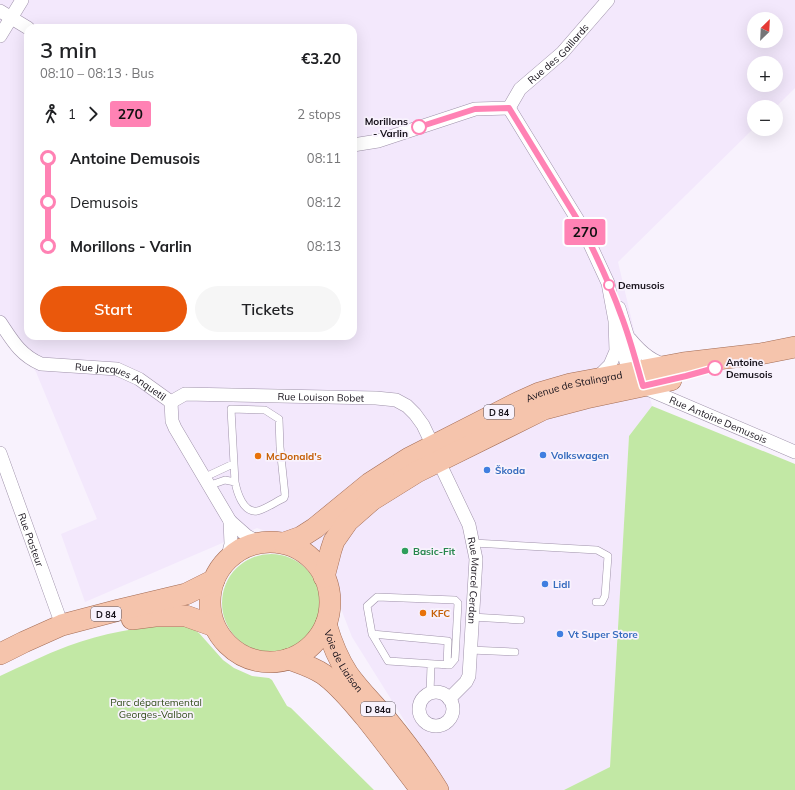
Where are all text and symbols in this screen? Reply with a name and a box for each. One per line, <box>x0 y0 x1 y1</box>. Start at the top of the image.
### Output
north arrow <box>747 12 783 48</box>
map controls <box>747 12 783 136</box>
street label: Rue des Gaillards <box>525 21 591 86</box>
text: 3 min <box>40 36 97 64</box>
text: €3.20 <box>301 49 341 68</box>
button: + <box>747 56 783 92</box>
text: 08:10 – 08:13 · Bus <box>40 65 154 81</box>
button: − <box>747 100 783 136</box>
icon: walk <box>40 103 62 125</box>
icon: forward <box>82 103 104 125</box>
text: 270 <box>118 105 143 123</box>
text: 1 <box>68 106 76 122</box>
text: 2 stops <box>297 106 341 122</box>
place label: Morillons - Varlin <box>365 115 408 140</box>
marker: Morillons - Varlin <box>411 119 427 135</box>
text: Antoine Demusois <box>70 149 200 168</box>
text: 08:11 <box>307 150 341 166</box>
text: Demusois <box>70 193 138 212</box>
text: 08:12 <box>307 194 341 210</box>
line badge: 270 <box>562 219 608 245</box>
text: 270 <box>572 223 598 241</box>
text: Morillons - Varlin <box>70 237 192 256</box>
text: 08:13 <box>307 238 341 254</box>
marker: Demusois <box>603 279 615 291</box>
place label: Demusois <box>618 279 665 292</box>
button: Start <box>40 286 187 332</box>
button: Tickets <box>195 286 341 332</box>
place label: Antoine Demusois <box>726 356 773 381</box>
street label: Rue Jacques Anquetil <box>75 360 169 403</box>
marker: Antoine Demusois <box>707 360 723 376</box>
street label: Avenue de Stalingrad <box>523 368 623 405</box>
street label: Rue Louison Bobet <box>277 389 365 404</box>
street label: Rue Antoine Demusois <box>668 393 769 446</box>
road number: D 84 <box>484 405 514 419</box>
place label: Volkswagen <box>550 449 609 462</box>
place label: McDonald's <box>266 450 322 463</box>
marker: Volkswagen <box>538 450 548 460</box>
marker: McDonald's <box>253 451 263 461</box>
place label: Škoda <box>495 464 525 477</box>
marker: Škoda <box>482 465 492 475</box>
street label: Rue Pasteur <box>16 511 47 569</box>
street label: Rue Marcel Cerdan <box>465 536 483 625</box>
place label: Basic-Fit <box>413 545 455 558</box>
marker: Basic-Fit <box>400 546 410 556</box>
place label: Lidl <box>553 578 570 591</box>
marker: Lidl <box>540 579 550 589</box>
road number: D 84 <box>91 607 121 621</box>
place label: KFC <box>431 607 450 620</box>
marker: KFC <box>418 608 428 618</box>
street label: Voie de Liaison <box>322 628 366 695</box>
place label: Vt Super Store <box>567 628 638 641</box>
marker: Vt Super Store <box>555 629 565 639</box>
park label: Parc départemental Georges-Valbon <box>110 696 202 721</box>
road number: D 84a <box>361 702 395 716</box>

